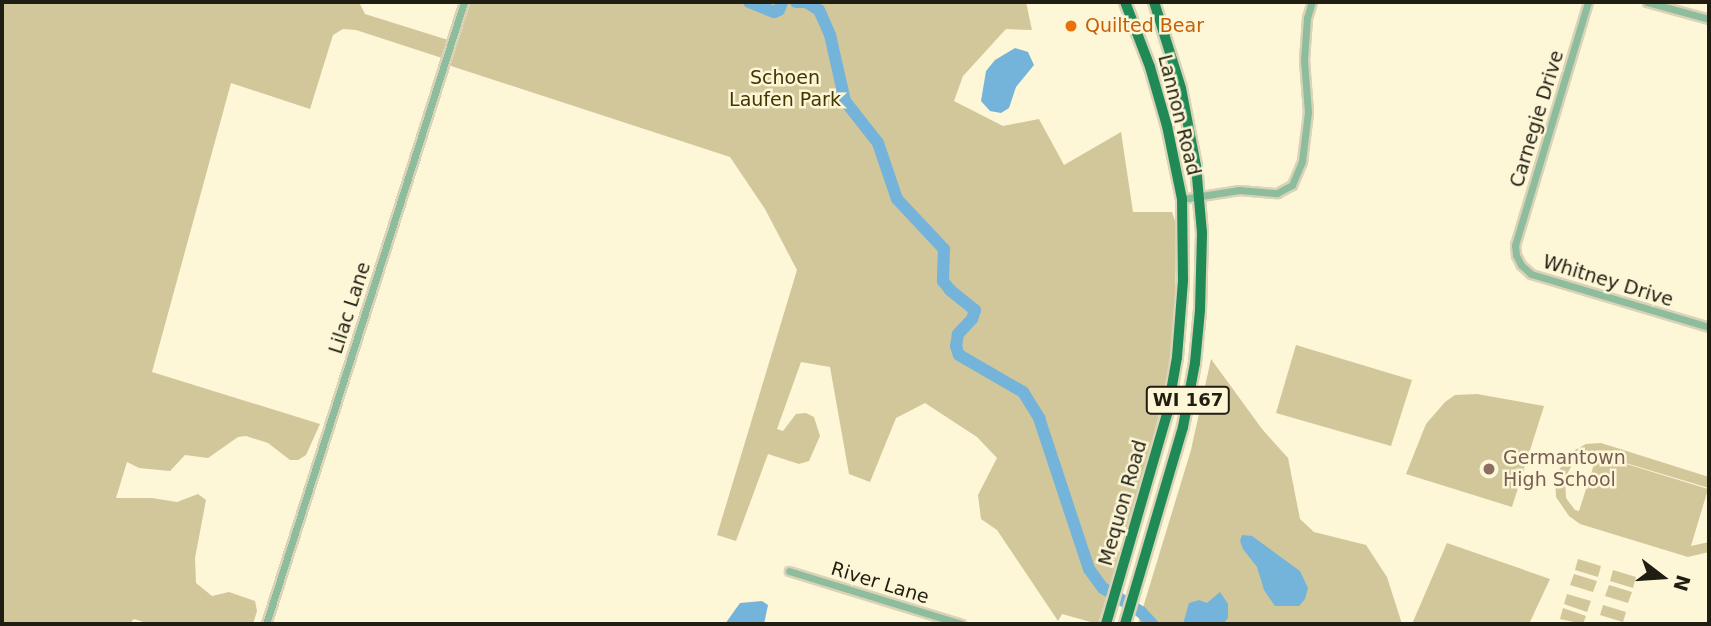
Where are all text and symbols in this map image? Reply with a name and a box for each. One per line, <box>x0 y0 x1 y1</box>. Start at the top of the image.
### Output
place label: Quilted Bear <box>1085 15 1204 37</box>
marker: Quilted Bear <box>1063 18 1079 34</box>
street label: Carnegie Drive <box>1505 48 1569 190</box>
street label: Lannon Road <box>1153 52 1205 178</box>
park label: Schoen Laufen Park <box>729 67 841 111</box>
street label: Whitney Drive <box>1540 250 1676 312</box>
street label: Lilac Lane <box>324 259 376 357</box>
road number: WI 167 <box>1144 386 1232 414</box>
street label: Mequon Road <box>1094 438 1152 568</box>
place label: Germantown High School <box>1503 447 1626 491</box>
marker: Germantown High School <box>1481 461 1497 477</box>
north arrow <box>1627 542 1697 612</box>
street label: River Lane <box>828 557 932 609</box>
text: N <box>1669 572 1695 594</box>

